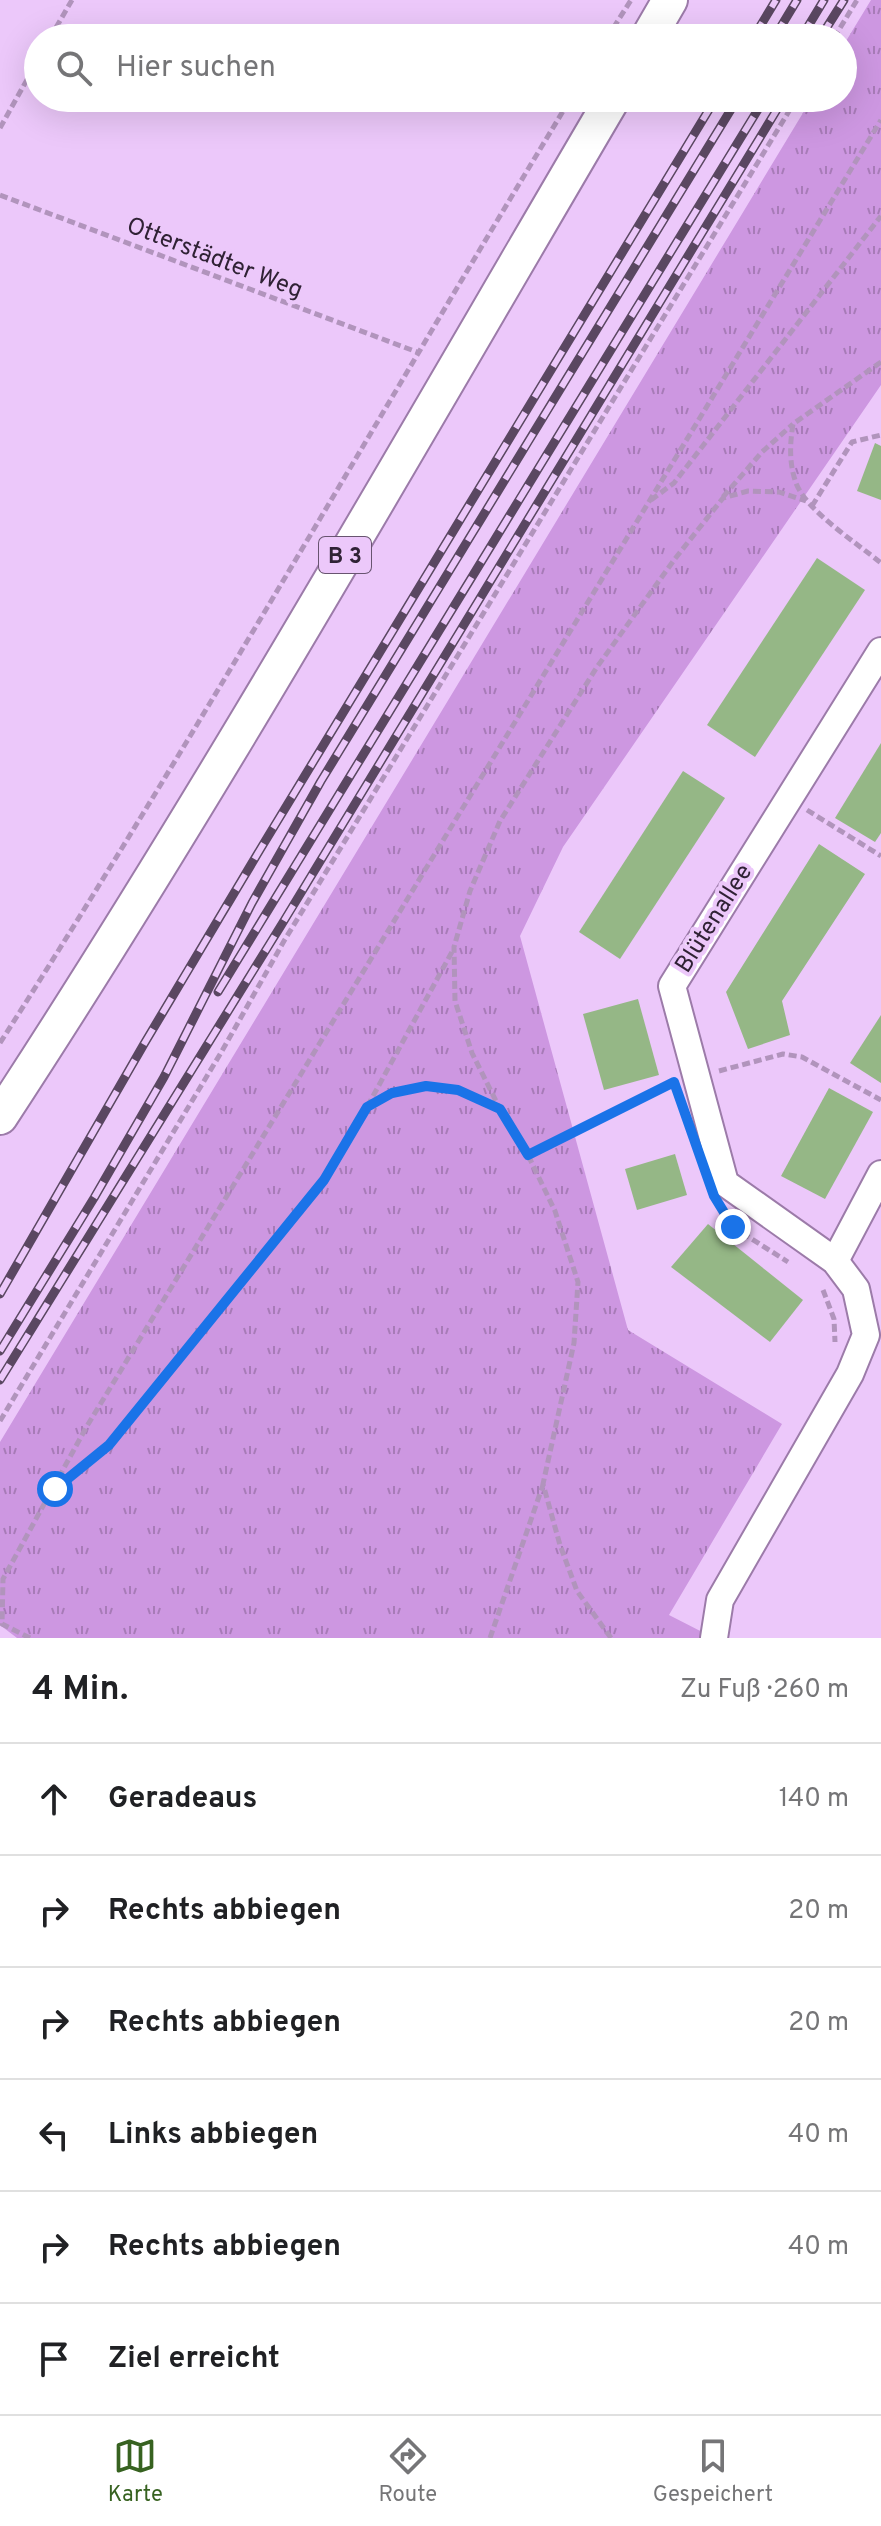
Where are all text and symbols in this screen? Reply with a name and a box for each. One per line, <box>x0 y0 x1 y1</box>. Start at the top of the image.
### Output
search box <box>24 24 857 112</box>
icon: search <box>52 46 96 90</box>
text: Hier suchen <box>116 50 276 87</box>
street label: Otterstädter Weg <box>122 211 307 306</box>
road number: B 3 <box>319 537 371 573</box>
street label: Blütenallee <box>669 859 760 979</box>
route end <box>715 1209 751 1245</box>
route start <box>37 1471 73 1507</box>
text: 4 Min. <box>32 1669 128 1712</box>
text: Zu Fuß · 260 m <box>680 1674 849 1707</box>
icon: ahead <box>32 1777 76 1821</box>
text: Geradeaus <box>108 1781 257 1818</box>
text: 140 m <box>779 1783 849 1816</box>
icon: right <box>32 1889 76 1933</box>
text: Rechts abbiegen <box>108 1893 341 1930</box>
text: 20 m <box>788 1895 849 1928</box>
icon: right <box>32 2001 76 2045</box>
text: Rechts abbiegen <box>108 2005 341 2042</box>
text: 20 m <box>788 2007 849 2040</box>
icon: left <box>32 2113 76 2157</box>
text: Links abbiegen <box>108 2117 318 2154</box>
text: 40 m <box>788 2119 849 2152</box>
icon: right <box>32 2225 76 2269</box>
text: Rechts abbiegen <box>108 2229 341 2266</box>
text: 40 m <box>788 2231 849 2264</box>
icon: arrive <box>32 2337 76 2381</box>
text: Ziel erreicht <box>108 2341 280 2378</box>
tab: Karte <box>108 2434 163 2509</box>
tab: Route <box>378 2434 437 2509</box>
tab: Gespeichert <box>653 2434 773 2509</box>

